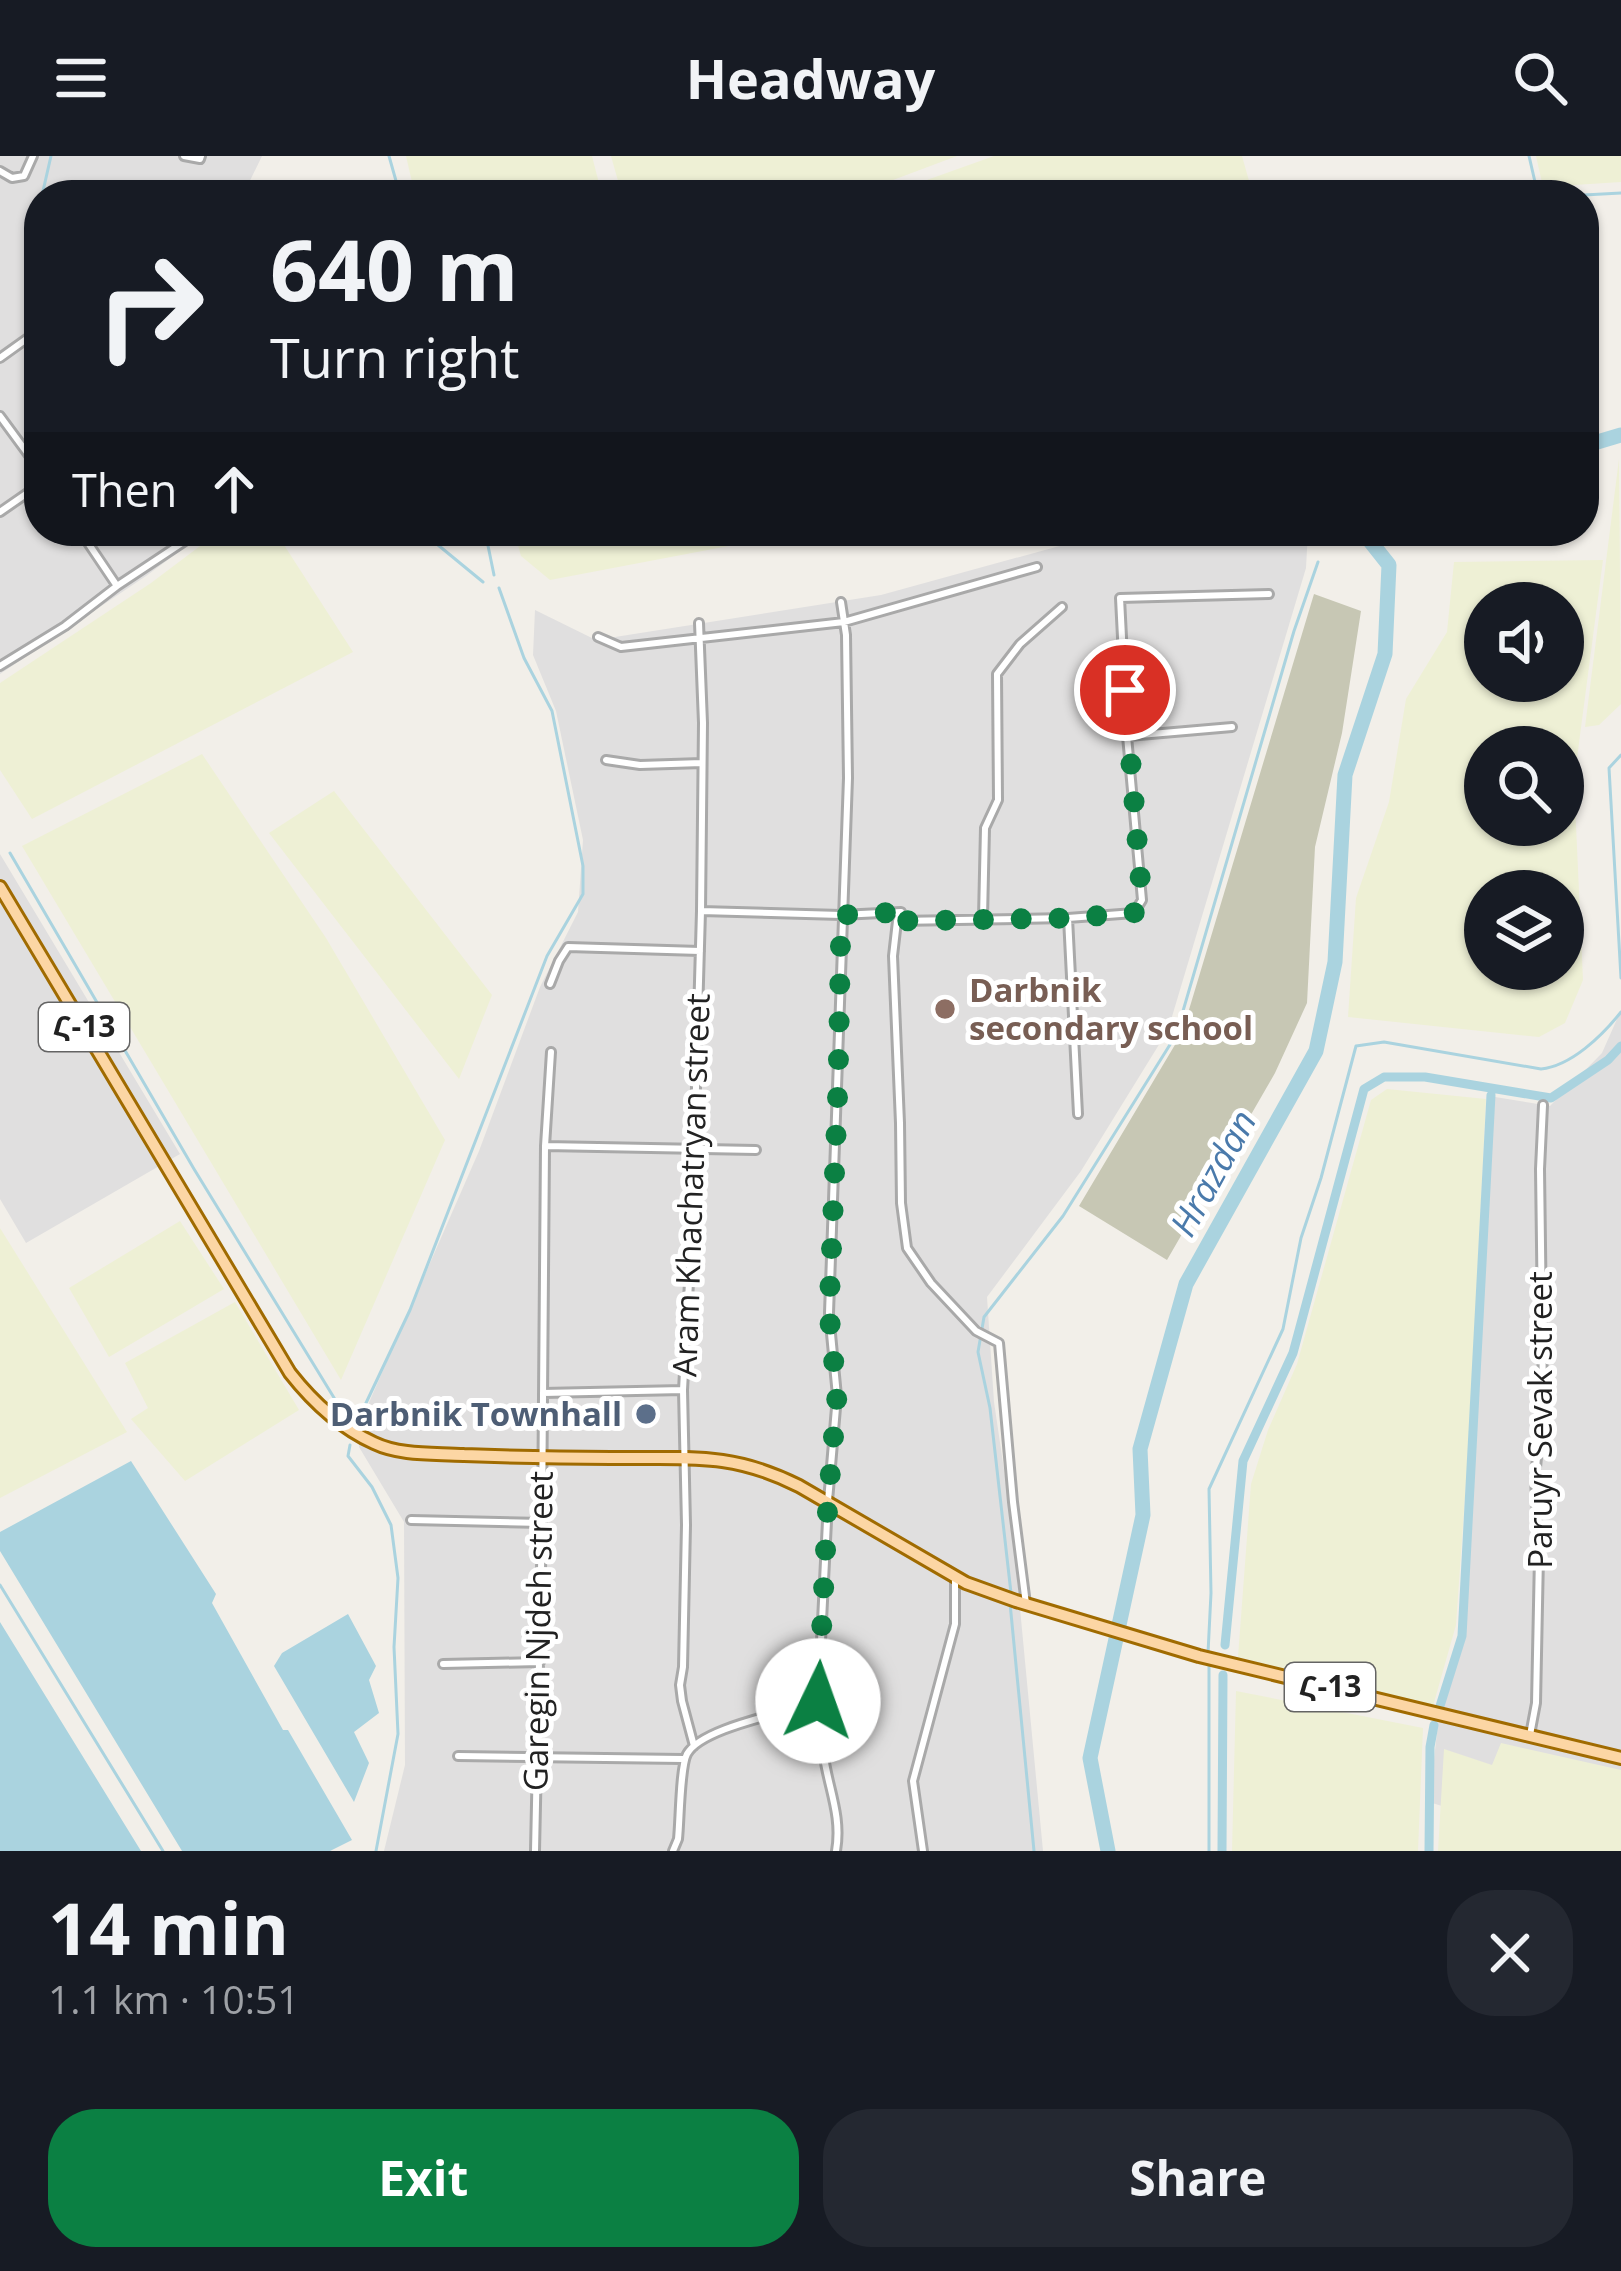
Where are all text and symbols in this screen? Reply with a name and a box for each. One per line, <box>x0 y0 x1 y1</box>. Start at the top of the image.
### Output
text: Headway <box>686 41 935 115</box>
icon: menu <box>48 45 114 111</box>
icon: search <box>1507 45 1573 111</box>
text: 640 m <box>270 211 518 326</box>
icon: right <box>72 228 228 384</box>
text: Turn right <box>270 320 519 394</box>
icon: ahead <box>201 456 267 522</box>
text: Then <box>72 459 177 520</box>
map controls <box>1464 582 1584 990</box>
button: sound <box>1464 582 1584 702</box>
pin <box>1074 639 1176 741</box>
icon: arrive <box>1092 657 1158 723</box>
button: search <box>1464 726 1584 846</box>
button: layers <box>1464 870 1584 990</box>
place label: Darbnik secondary school <box>969 967 1253 1050</box>
street label: Aram Khachatryan street <box>661 992 720 1378</box>
marker: Darbnik secondary school <box>932 996 958 1022</box>
road number: Հ-13 <box>39 1003 129 1051</box>
water label: Hrazdan <box>1158 1101 1267 1245</box>
street label: Paruyr Sevak street <box>1517 1271 1562 1569</box>
place label: Darbnik Townhall <box>330 1391 622 1436</box>
marker: Darbnik Townhall <box>633 1401 659 1427</box>
street label: Garegin Njdeh street <box>512 1471 563 1791</box>
position arrow <box>755 1638 881 1764</box>
road number: Հ-13 <box>1285 1663 1375 1711</box>
text: 14 min <box>48 1878 289 1976</box>
button: close <box>1447 1890 1573 2016</box>
text: 1.1 km · 10:51 <box>48 1972 300 2025</box>
button: Exit <box>48 2109 799 2247</box>
button: Share <box>823 2109 1573 2247</box>

